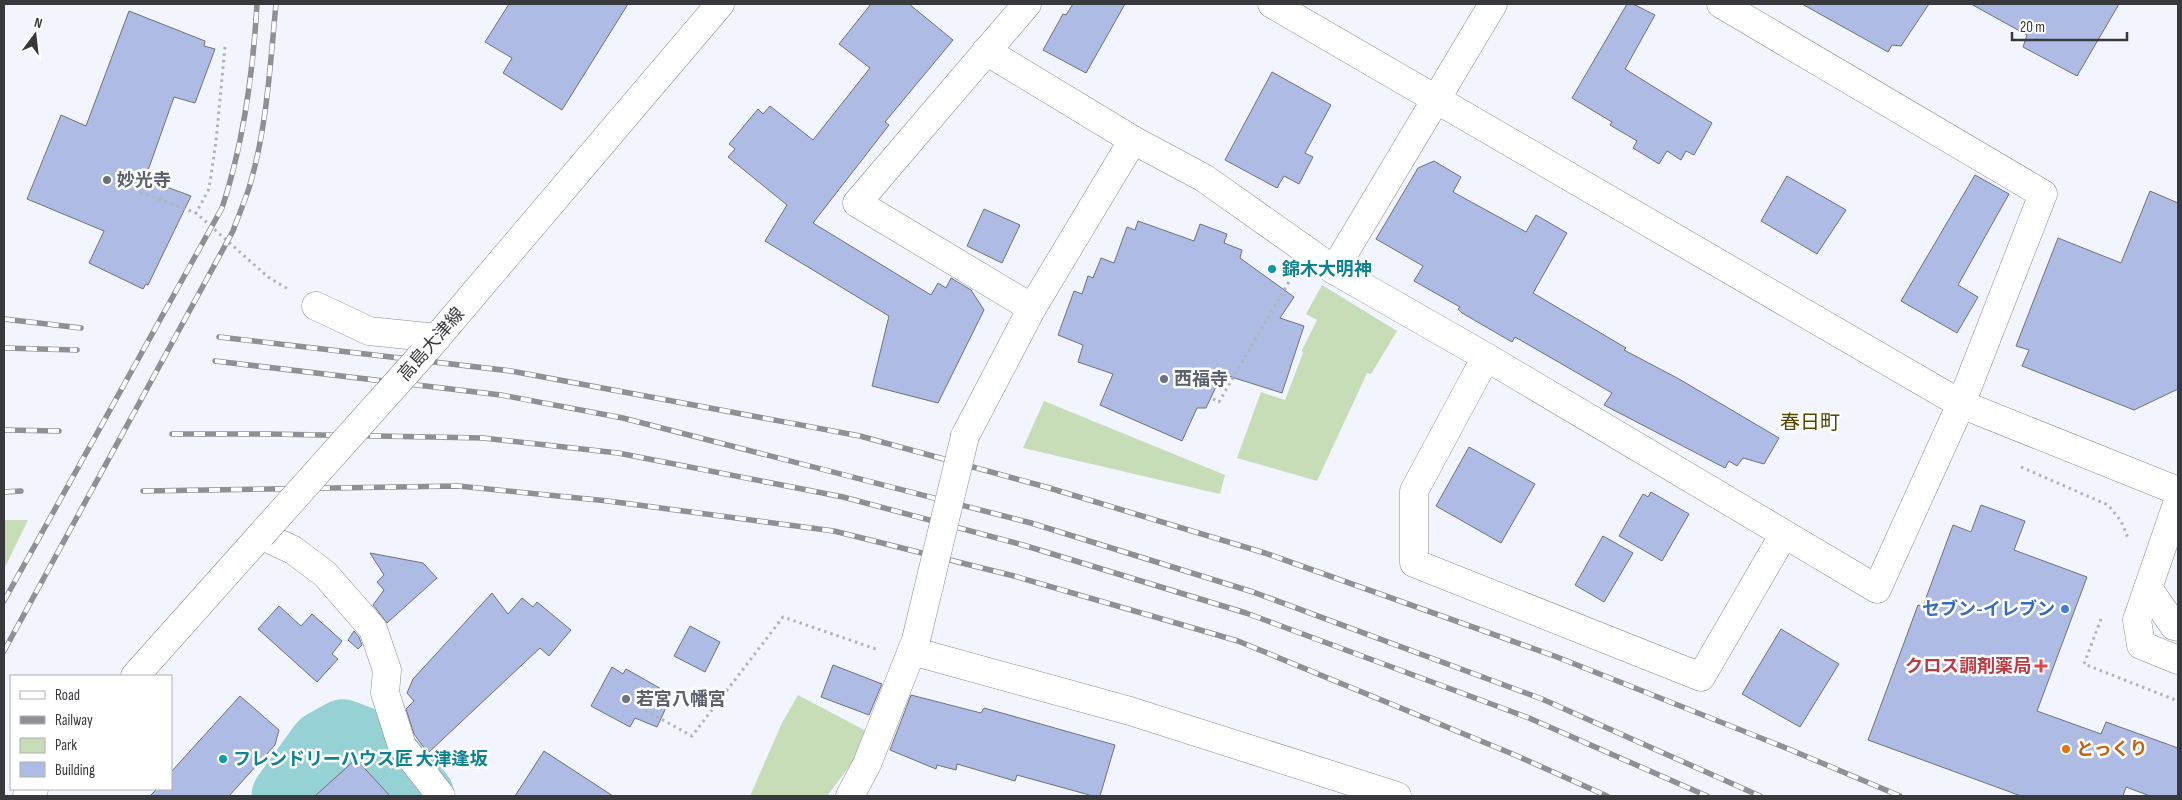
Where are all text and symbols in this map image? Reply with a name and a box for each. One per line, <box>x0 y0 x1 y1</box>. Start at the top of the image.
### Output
north arrow <box>10 10 60 60</box>
scale bar <box>2012 10 2127 42</box>
text: N <box>32 14 44 32</box>
text: 20 m <box>2020 18 2045 37</box>
place label: 妙光寺 <box>117 170 171 191</box>
marker: 妙光寺 <box>101 174 113 186</box>
place label: 錦木大明神 <box>1282 259 1372 280</box>
marker: 錦木大明神 <box>1266 263 1278 275</box>
street label: 高島大津線 <box>394 303 469 385</box>
place label: 西福寺 <box>1174 369 1228 390</box>
marker: 西福寺 <box>1158 373 1170 385</box>
district label: 春日町 <box>1780 411 1840 435</box>
place label: セブン-イレブン <box>1922 599 2055 620</box>
marker: セブン-イレブン <box>2059 603 2071 615</box>
place label: クロス調剤薬局 <box>1905 656 2031 677</box>
marker: クロス調剤薬局 <box>2035 660 2047 672</box>
legend <box>10 675 172 790</box>
text: Road <box>55 686 80 705</box>
place label: 若宮八幡宮 <box>636 689 726 710</box>
marker: 若宮八幡宮 <box>620 693 632 705</box>
text: Railway <box>55 711 93 730</box>
text: Park <box>55 736 77 755</box>
place label: とっくり <box>2076 739 2147 760</box>
marker: とっくり <box>2060 743 2072 755</box>
place label: フレンドリーハウス匠 大津逢坂 <box>233 749 488 770</box>
marker: フレンドリーハウス匠 大津逢坂 <box>217 753 229 765</box>
text: Building <box>55 761 95 780</box>

